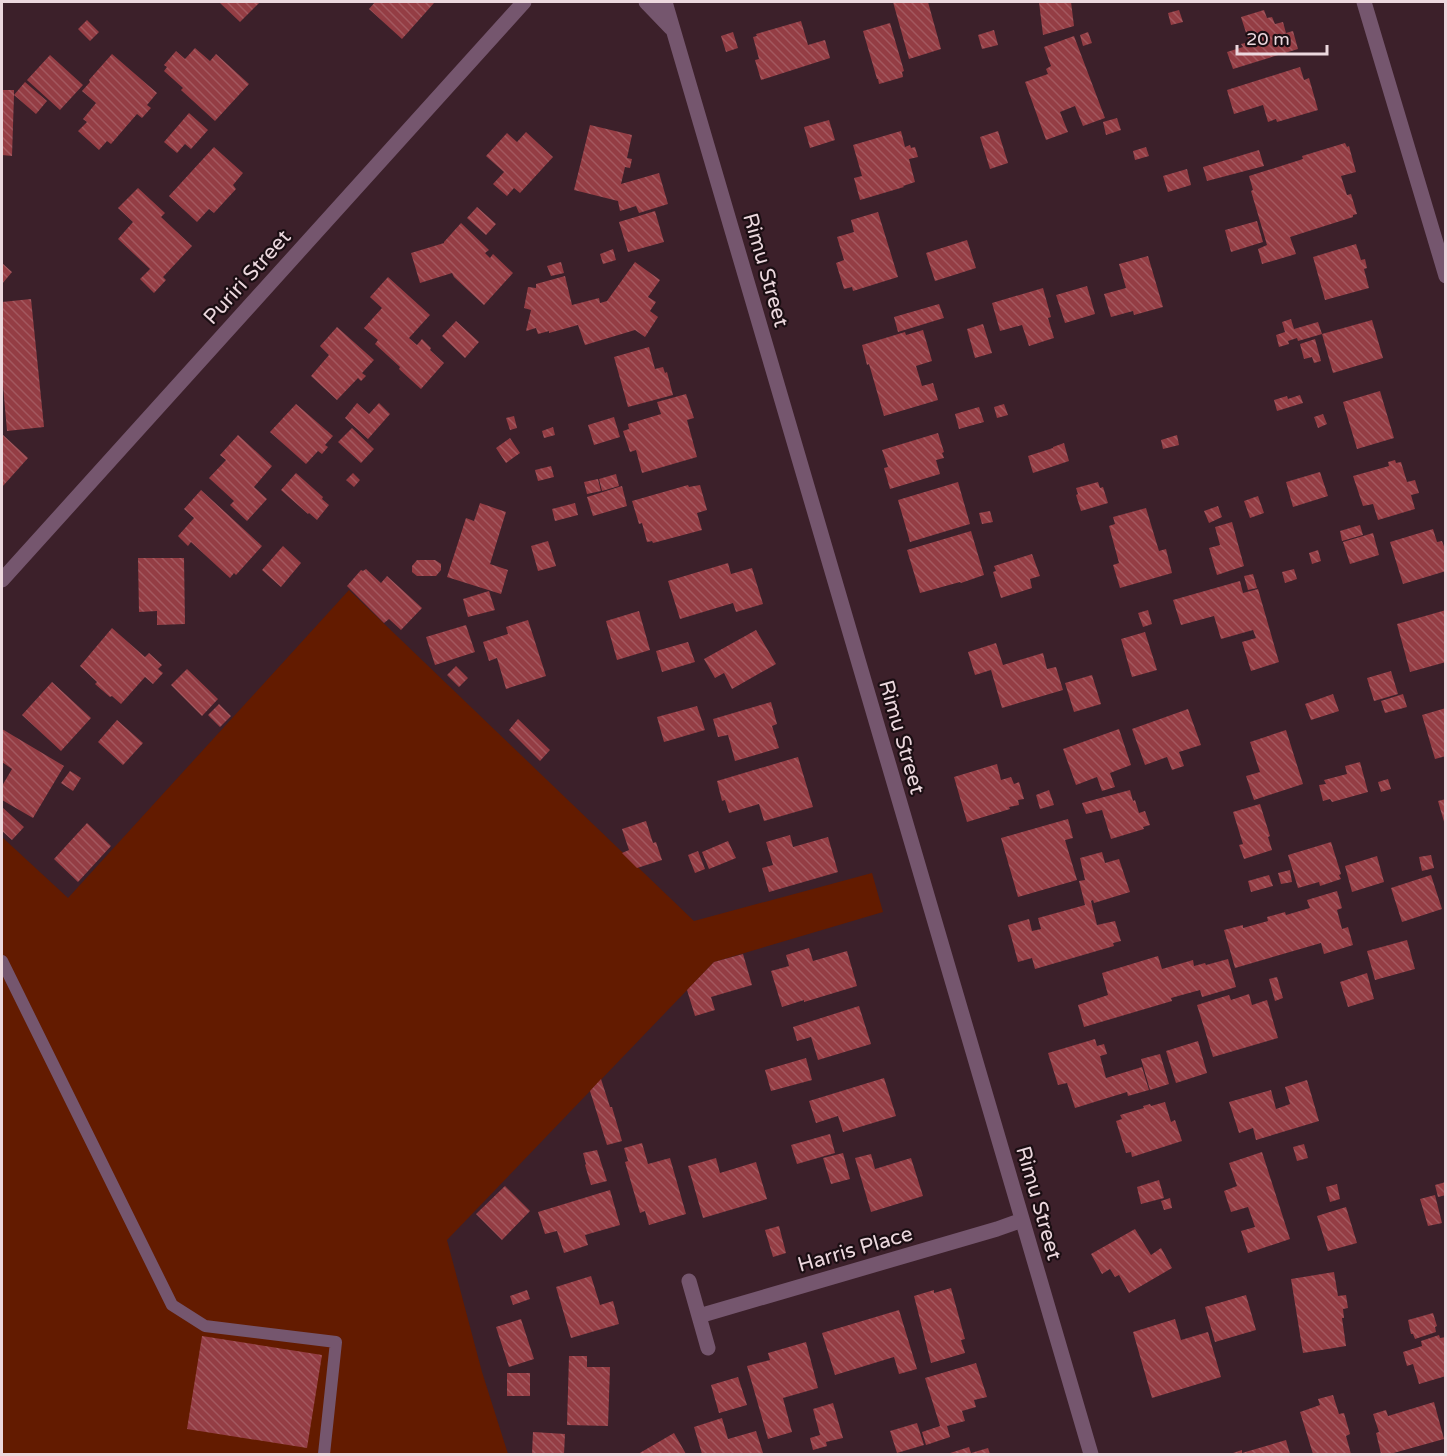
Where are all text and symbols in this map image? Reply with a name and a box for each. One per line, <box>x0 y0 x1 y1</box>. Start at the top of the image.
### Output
scale bar <box>1237 18 1327 56</box>
text: 20 m <box>1246 28 1290 50</box>
street label: Rimu Street <box>737 210 794 330</box>
street label: Puriri Street <box>198 225 296 330</box>
street label: Rimu Street <box>873 677 930 797</box>
street label: Rimu Street <box>1010 1143 1067 1263</box>
street label: Harris Place <box>795 1221 916 1278</box>

